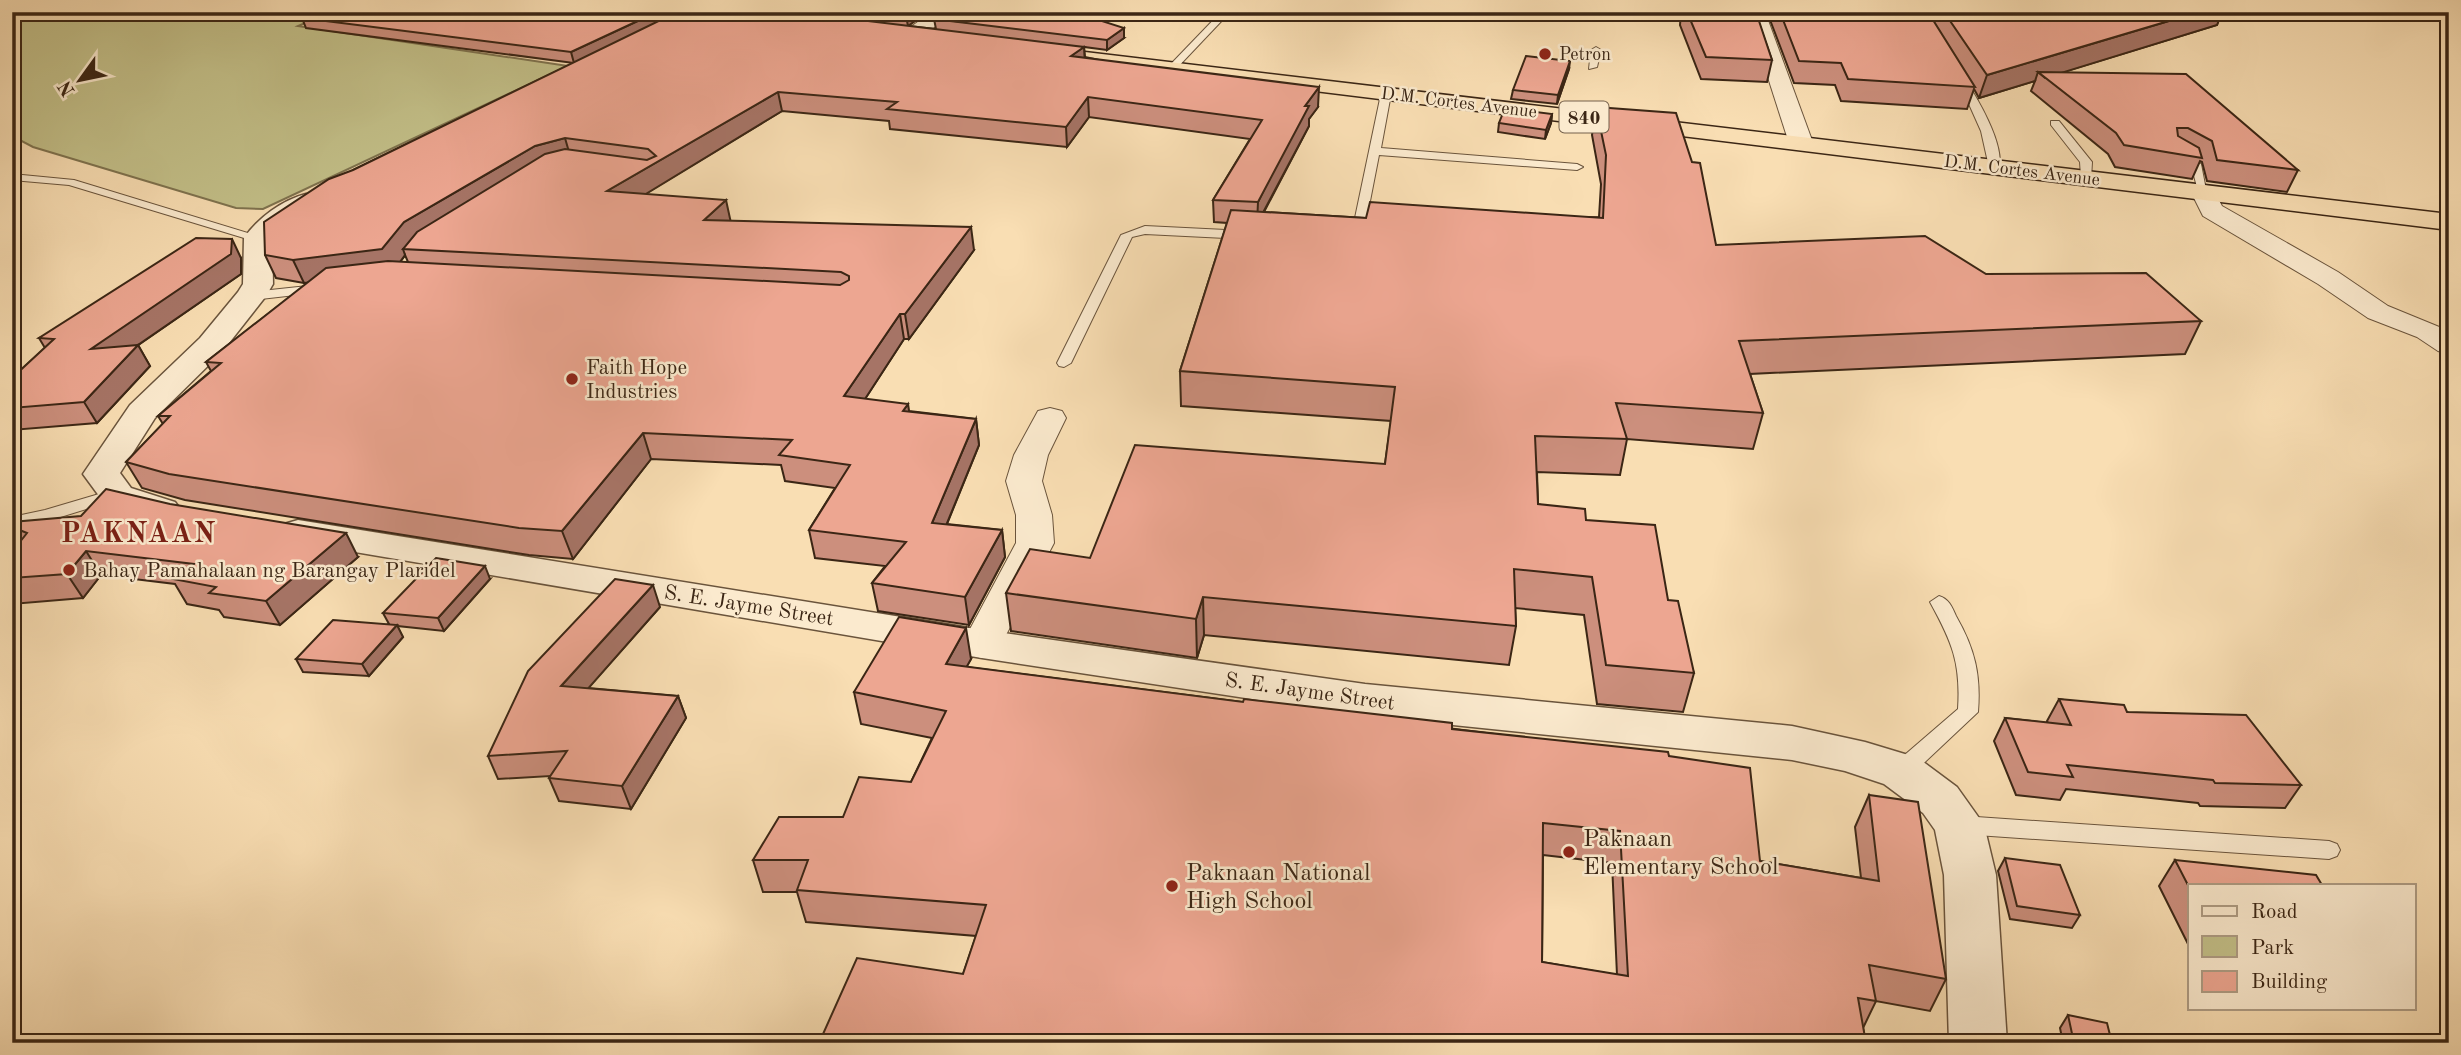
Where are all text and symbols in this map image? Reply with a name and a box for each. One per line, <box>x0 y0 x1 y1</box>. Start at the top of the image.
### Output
north arrow <box>46 46 116 116</box>
marker: Petron <box>1537 46 1553 62</box>
place label: Petron <box>1559 46 1611 64</box>
text: N <box>56 76 80 99</box>
street label: D.M. Cortes Avenue <box>1380 84 1538 122</box>
road number: 840 <box>1560 102 1608 132</box>
street label: D.M. Cortes Avenue <box>1943 152 2101 190</box>
place label: Faith Hope Industries <box>586 358 687 403</box>
marker: Faith Hope Industries <box>564 371 580 387</box>
district label: PAKNAAN <box>61 521 217 549</box>
place label: Bahay Pamahalaan ng Barangay Plaridel <box>83 561 456 582</box>
marker: Bahay Pamahalaan ng Barangay Plaridel <box>61 562 77 578</box>
street label: S. E. Jayme Street <box>662 583 835 630</box>
street label: S. E. Jayme Street <box>1223 670 1396 715</box>
place label: Paknaan Elementary School <box>1583 828 1778 880</box>
marker: Paknaan Elementary School <box>1561 844 1577 860</box>
place label: Paknaan National High School <box>1186 862 1370 914</box>
marker: Paknaan National High School <box>1164 878 1180 894</box>
legend <box>2188 884 2416 1010</box>
text: Road <box>2251 902 2298 923</box>
text: Park <box>2251 938 2294 959</box>
text: Building <box>2251 972 2328 993</box>

